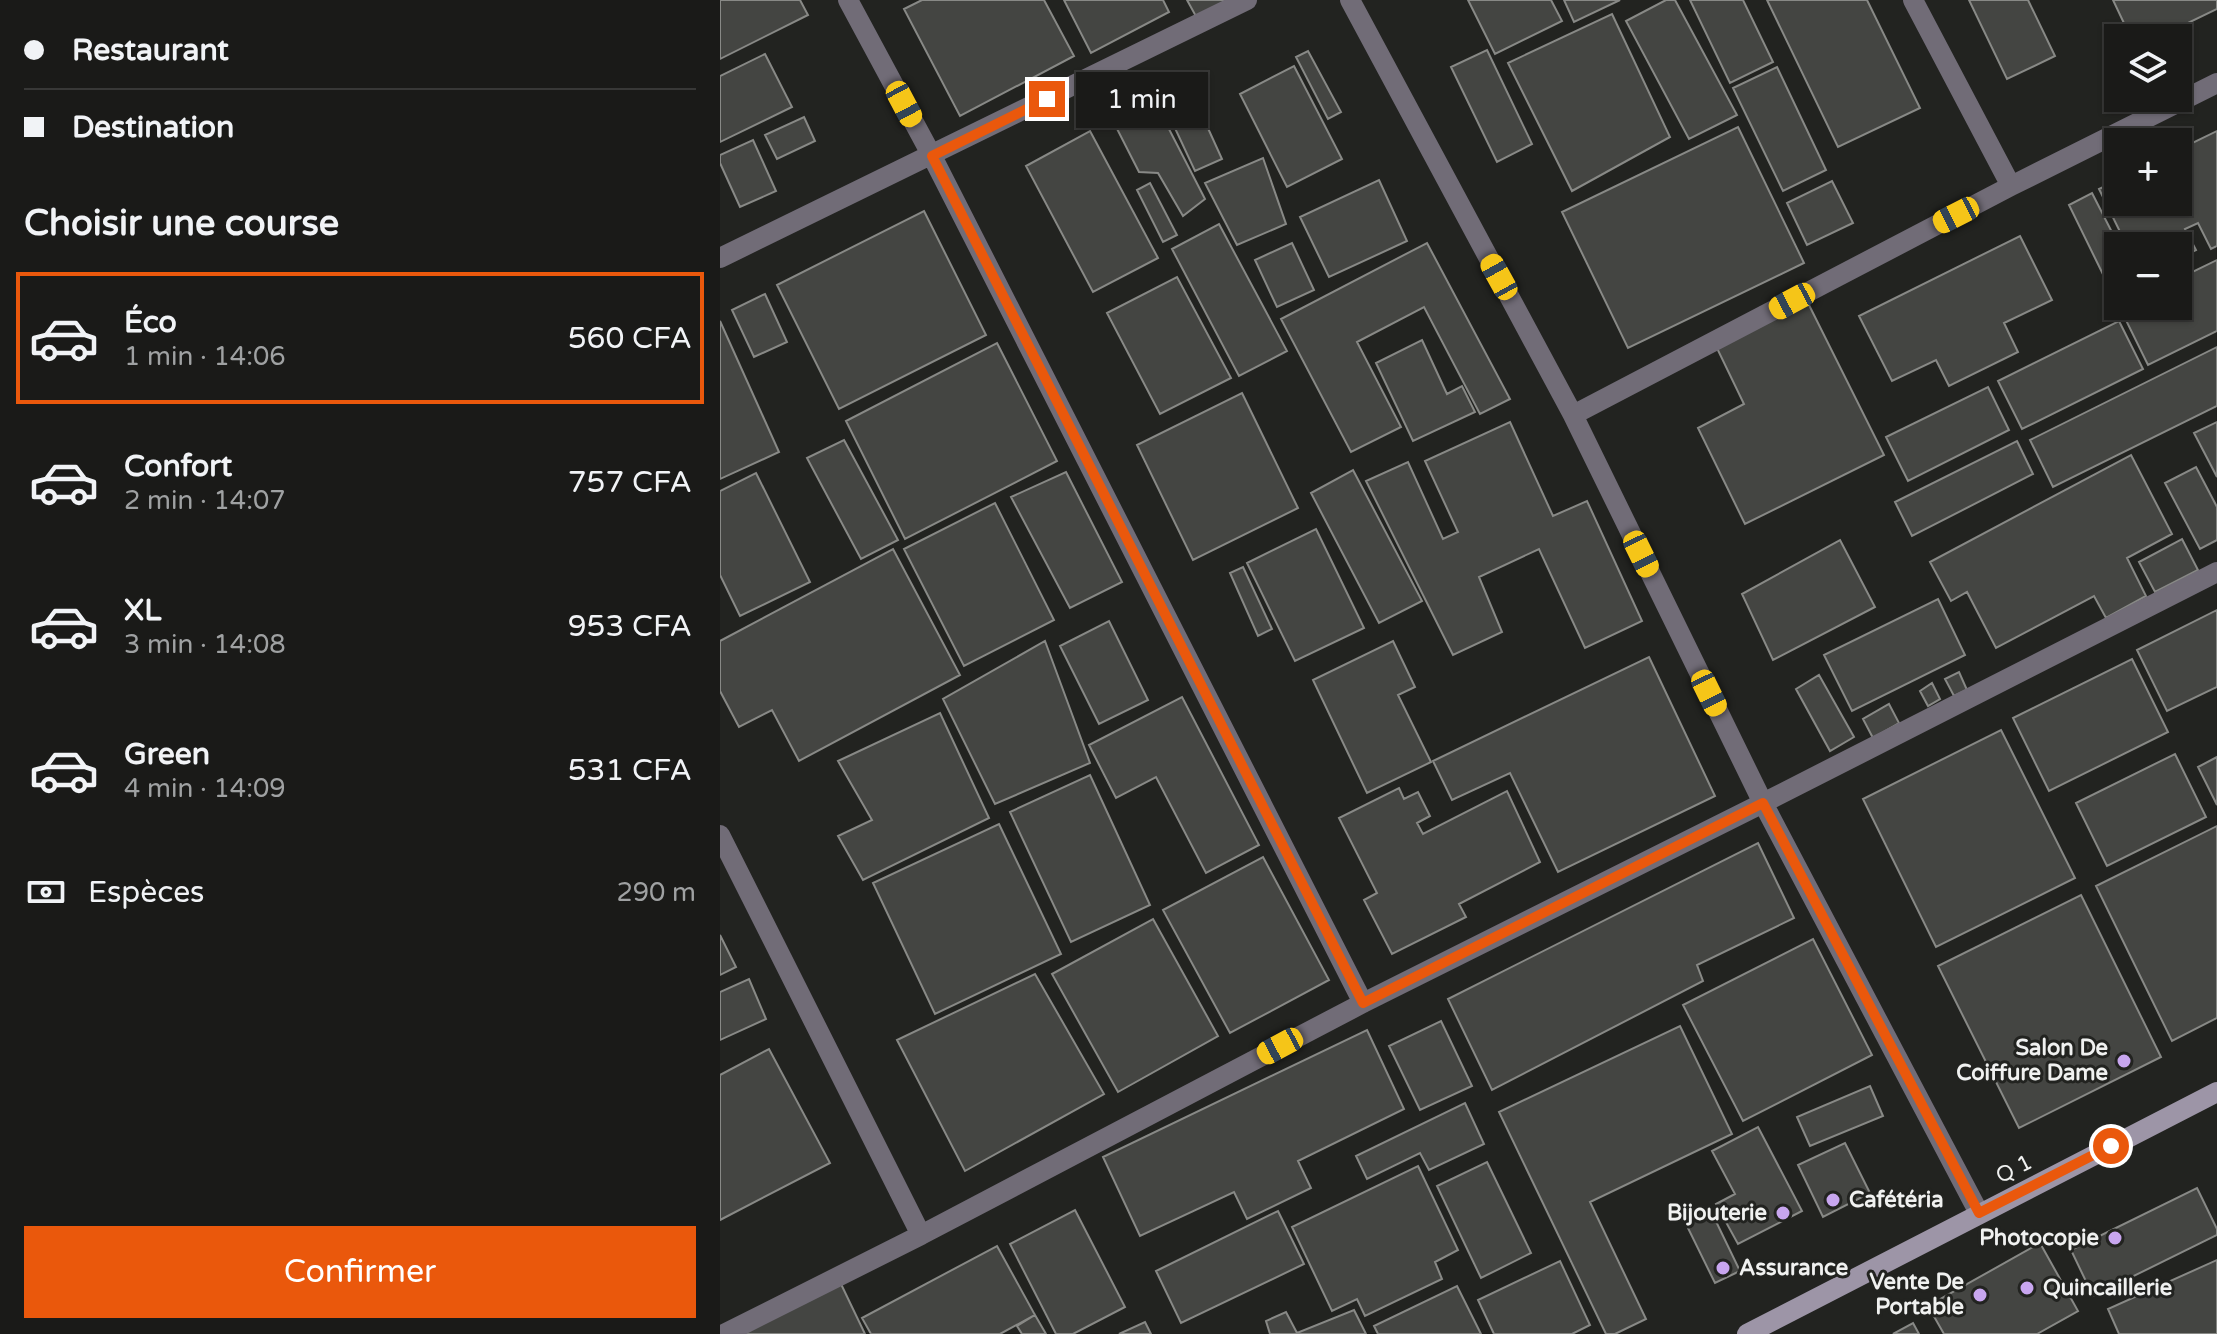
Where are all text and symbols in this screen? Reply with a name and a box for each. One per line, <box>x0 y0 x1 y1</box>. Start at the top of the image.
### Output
map controls <box>2104 24 2192 320</box>
button: layers <box>2104 24 2192 112</box>
text: Restaurant <box>72 32 229 69</box>
callout: 1 min <box>1075 71 1207 127</box>
car <box>882 77 926 131</box>
route end <box>1029 81 1065 117</box>
text: 1 min <box>1107 84 1177 115</box>
text: Destination <box>72 109 234 146</box>
button: + <box>2104 128 2192 216</box>
car <box>1929 193 1983 237</box>
text: Choisir une course <box>24 202 339 245</box>
button: − <box>2104 232 2192 320</box>
car <box>1477 250 1521 304</box>
car <box>1765 279 1819 323</box>
icon: car <box>28 302 100 374</box>
text: Éco <box>124 304 177 341</box>
text: 560 CFA <box>568 320 692 357</box>
text: 1 min · 14:06 <box>124 341 286 372</box>
icon: car <box>28 446 100 518</box>
text: Confort <box>124 448 232 485</box>
text: 757 CFA <box>568 464 692 501</box>
text: 2 min · 14:07 <box>124 485 286 516</box>
car <box>1620 527 1662 581</box>
icon: car <box>28 590 100 662</box>
text: XL <box>124 592 161 629</box>
text: 953 CFA <box>568 608 692 645</box>
text: 3 min · 14:08 <box>124 629 286 660</box>
car <box>1688 666 1730 720</box>
icon: car <box>28 734 100 806</box>
text: Green <box>124 736 210 773</box>
text: 531 CFA <box>568 752 692 789</box>
text: 4 min · 14:09 <box>124 773 286 804</box>
icon: cash <box>24 870 68 914</box>
text: Espèces <box>88 874 205 911</box>
text: 290 m <box>616 877 696 908</box>
car <box>1253 1024 1307 1068</box>
place label: Salon De Coiffure Dame <box>1956 1035 2108 1086</box>
marker: Salon De Coiffure Dame <box>2115 1052 2133 1070</box>
route start <box>2093 1128 2129 1164</box>
street label: Q 1 <box>1991 1149 2037 1189</box>
place label: Cafétéria <box>1849 1187 1944 1213</box>
marker: Cafétéria <box>1824 1191 1842 1209</box>
place label: Bijouterie <box>1667 1200 1767 1226</box>
marker: Bijouterie <box>1774 1204 1792 1222</box>
place label: Photocopie <box>1979 1225 2099 1251</box>
button: Confirmer <box>24 1226 696 1318</box>
marker: Photocopie <box>2106 1229 2124 1247</box>
place label: Assurance <box>1739 1255 1848 1281</box>
marker: Assurance <box>1714 1259 1732 1277</box>
place label: Vente De Portable <box>1869 1269 1964 1320</box>
place label: Quincaillerie <box>2043 1275 2172 1301</box>
marker: Quincaillerie <box>2018 1279 2036 1297</box>
marker: Vente De Portable <box>1971 1286 1989 1304</box>

